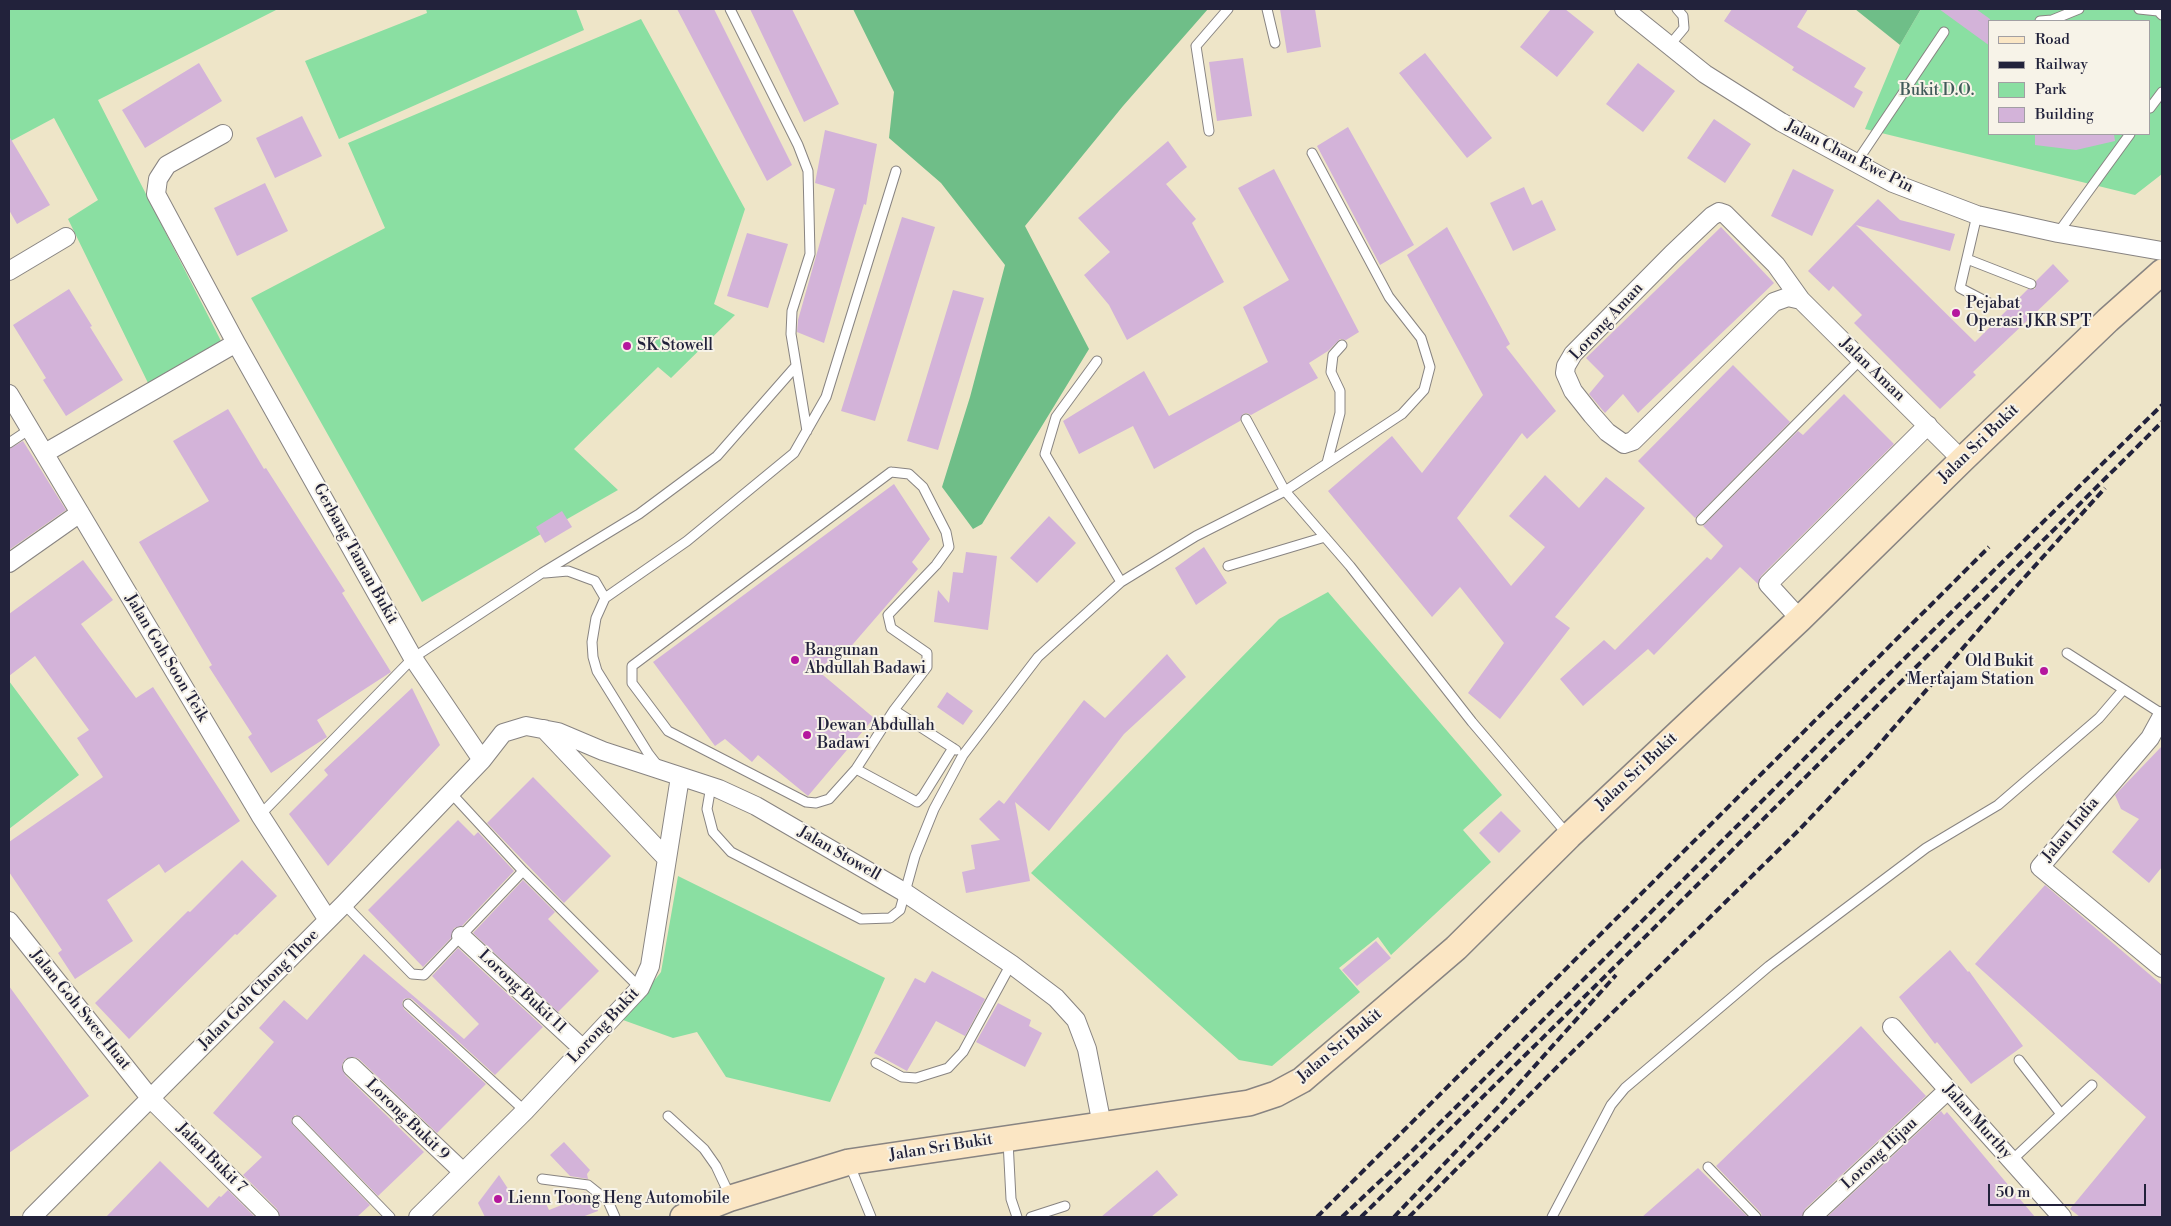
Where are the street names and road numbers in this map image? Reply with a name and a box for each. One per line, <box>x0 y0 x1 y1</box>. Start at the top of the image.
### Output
street label: Jalan Chan Ewe Pin <box>1782 116 1916 198</box>
street label: Lorong Aman <box>1566 279 1648 365</box>
street label: Jalan Aman <box>1835 334 1909 406</box>
street label: Jalan Sri Bukit <box>1935 401 2023 487</box>
street label: Gerbang Taman Bukit <box>308 480 402 628</box>
street label: Jalan Goh Soon Teik <box>120 591 212 725</box>
street label: Jalan Sri Bukit <box>1592 729 1682 815</box>
street label: Jalan India <box>2038 794 2104 866</box>
street label: Jalan Stowell <box>794 823 884 885</box>
street label: Jalan Goh Chong Thoe <box>195 926 323 1054</box>
street label: Jalan Goh Swee Huat <box>26 946 134 1074</box>
street label: Lorong Bukit 11 <box>474 946 570 1038</box>
street label: Lorong Bukit <box>564 984 644 1068</box>
street label: Jalan Sri Bukit <box>1294 1005 1386 1087</box>
street label: Lorong Bukit 9 <box>361 1075 453 1165</box>
street label: Jalan Murthy <box>1938 1081 2016 1163</box>
street label: Lorong Hijau <box>1838 1114 1922 1194</box>
street label: Jalan Bukit 7 <box>172 1119 250 1197</box>
street label: Jalan Sri Bukit <box>888 1130 994 1166</box>

